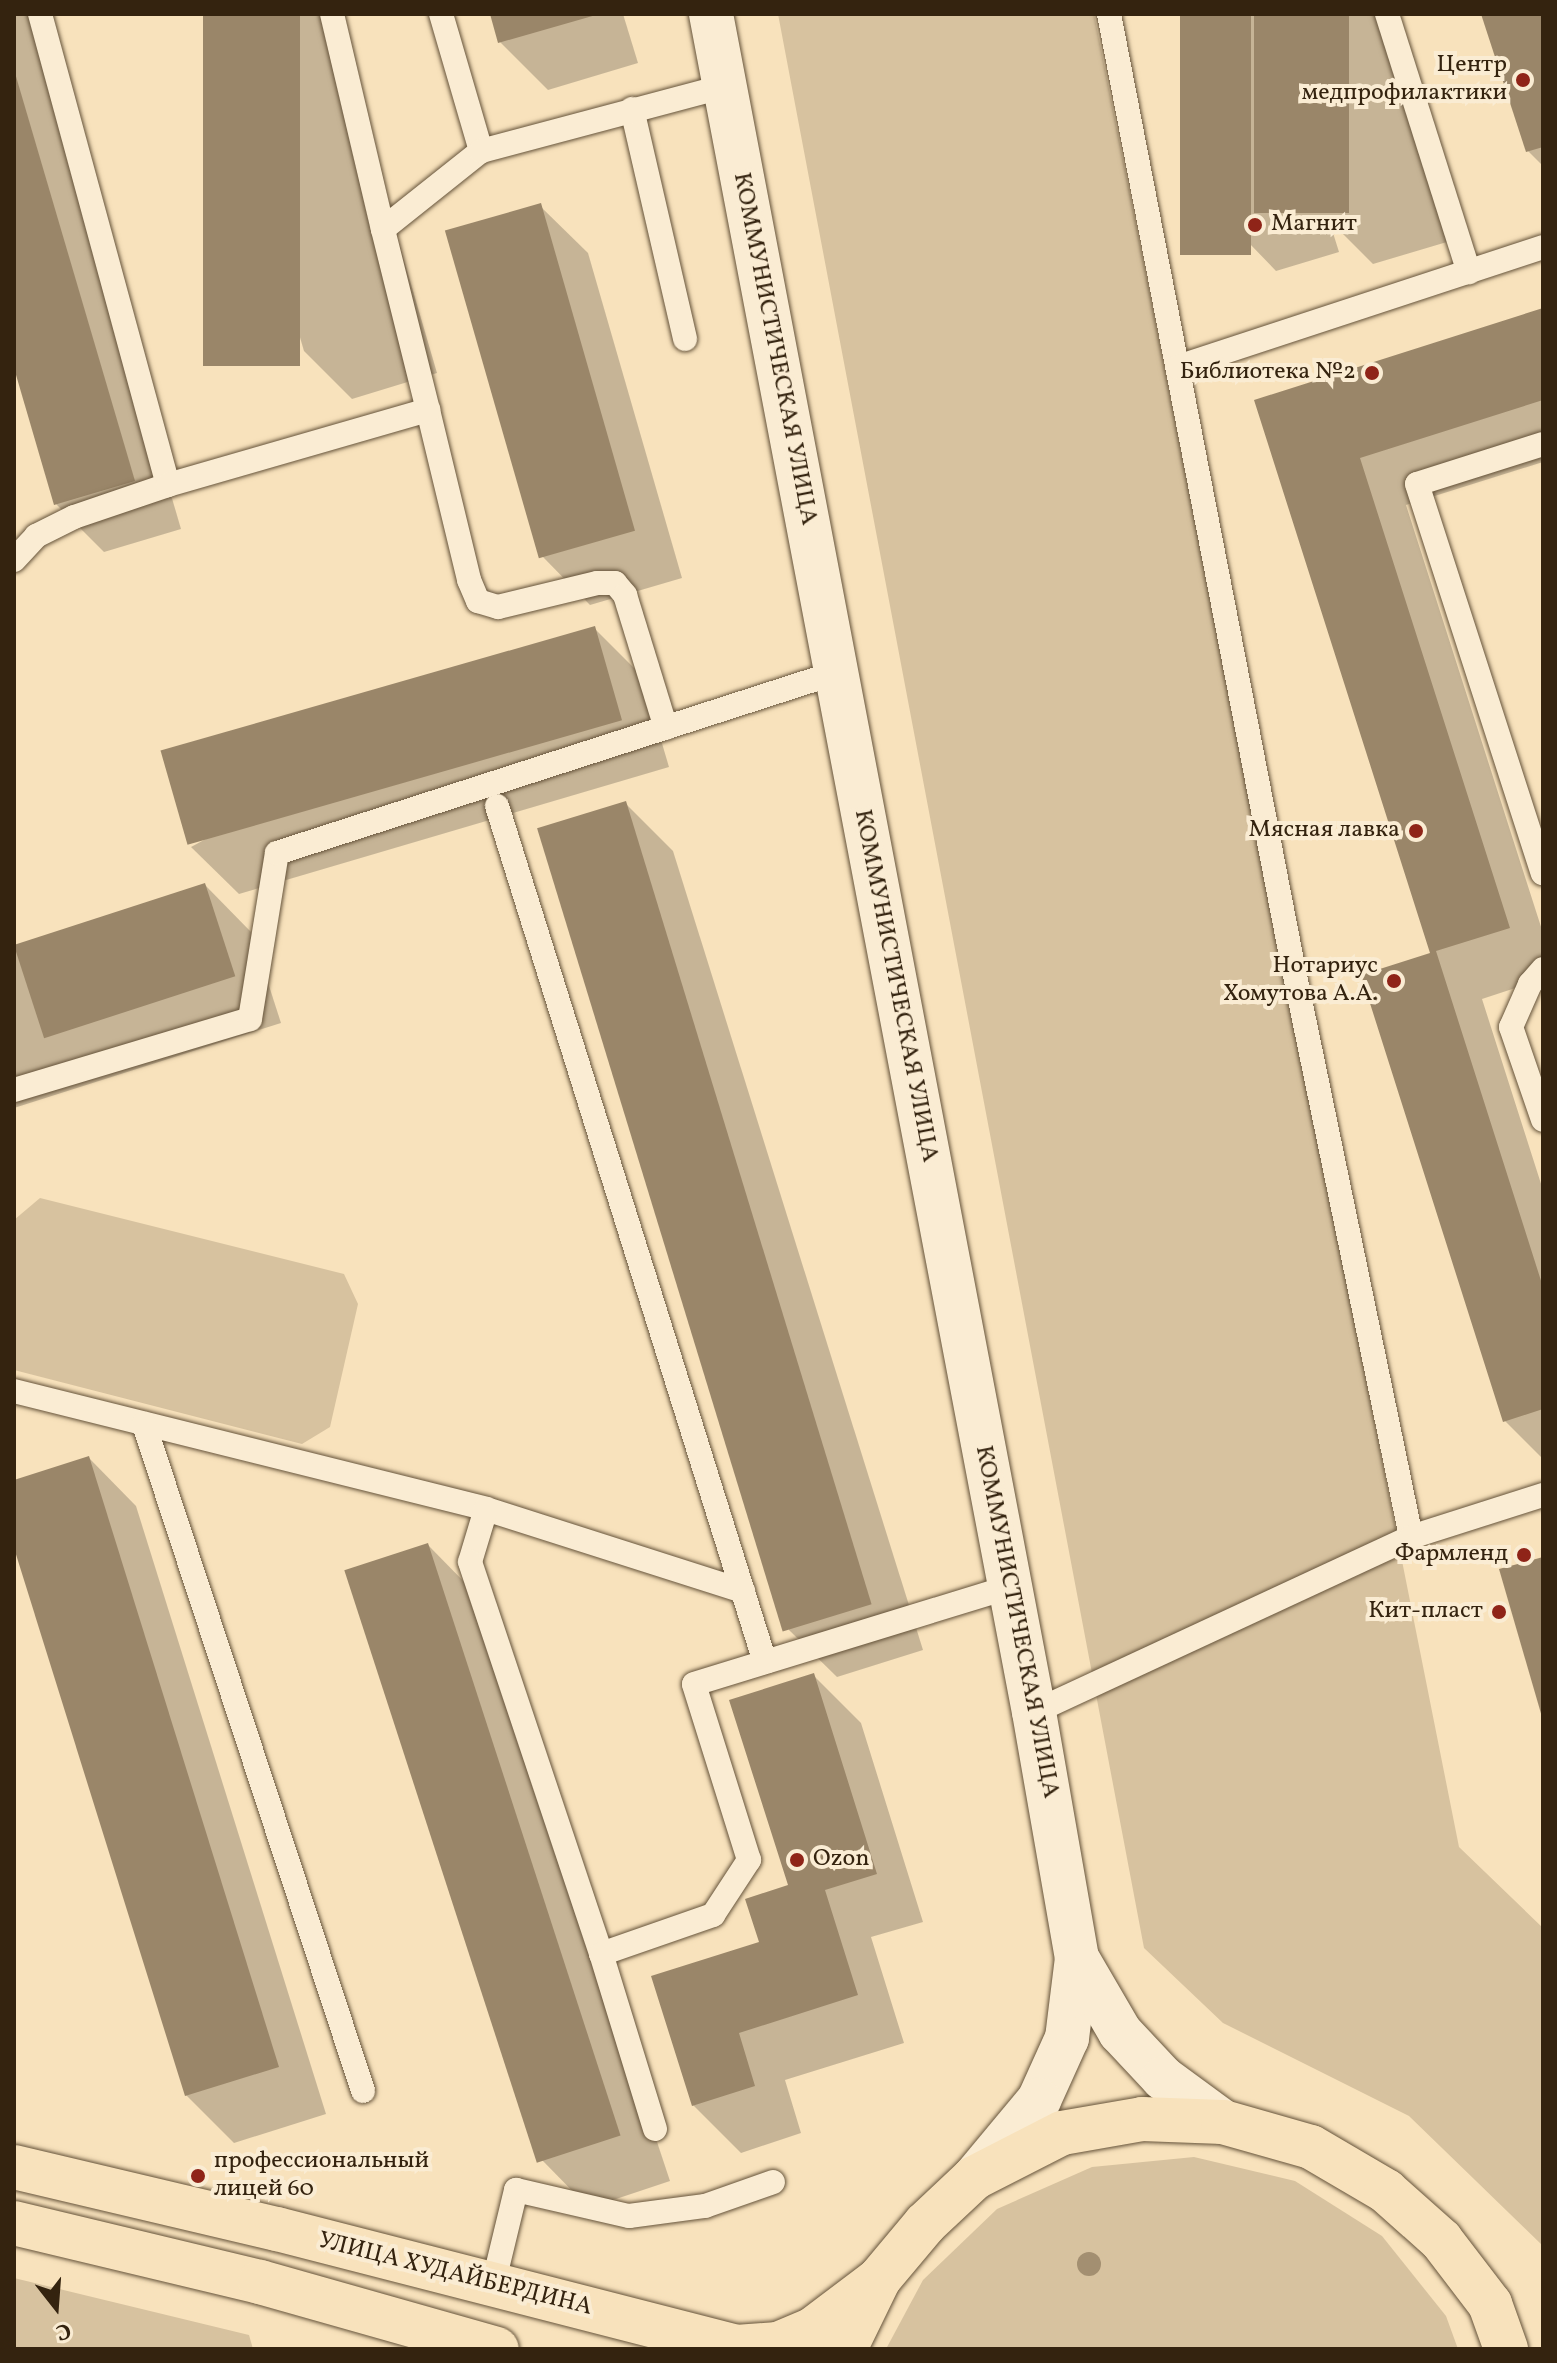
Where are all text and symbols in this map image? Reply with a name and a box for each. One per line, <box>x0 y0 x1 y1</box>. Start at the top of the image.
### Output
place label: Центр медпрофилактики <box>1302 52 1507 108</box>
marker: Центр медпрофилактики <box>1514 71 1532 89</box>
street label: КОММУНИСТИЧЕСКАЯ УЛИЦА <box>726 170 822 528</box>
place label: Магнит <box>1271 211 1357 239</box>
marker: Магнит <box>1246 216 1264 234</box>
place label: Библиотека №2 <box>1180 359 1356 387</box>
marker: Библиотека №2 <box>1363 364 1381 382</box>
street label: КОММУНИСТИЧЕСКАЯ УЛИЦА <box>847 807 943 1165</box>
place label: Мясная лавка <box>1249 817 1400 845</box>
marker: Мясная лавка <box>1407 822 1425 840</box>
place label: Нотариус Хомутова А.А. <box>1223 953 1378 1009</box>
marker: Нотариус Хомутова А.А. <box>1385 972 1403 990</box>
street label: КОММУНИСТИЧЕСКАЯ УЛИЦА <box>968 1443 1064 1801</box>
place label: Фармленд <box>1395 1541 1508 1569</box>
marker: Фармленд <box>1515 1546 1533 1564</box>
place label: Кит-пласт <box>1368 1598 1483 1626</box>
marker: Кит-пласт <box>1490 1603 1508 1621</box>
place label: Ozon <box>813 1846 870 1874</box>
marker: Ozon <box>788 1851 806 1869</box>
place label: профессиональный лицей 60 <box>214 2148 429 2204</box>
marker: профессиональный лицей 60 <box>189 2167 207 2185</box>
street label: УЛИЦА ХУДАЙБЕРДИНА <box>315 2227 595 2323</box>
north arrow <box>16 2267 96 2347</box>
text: С <box>52 2314 74 2347</box>

